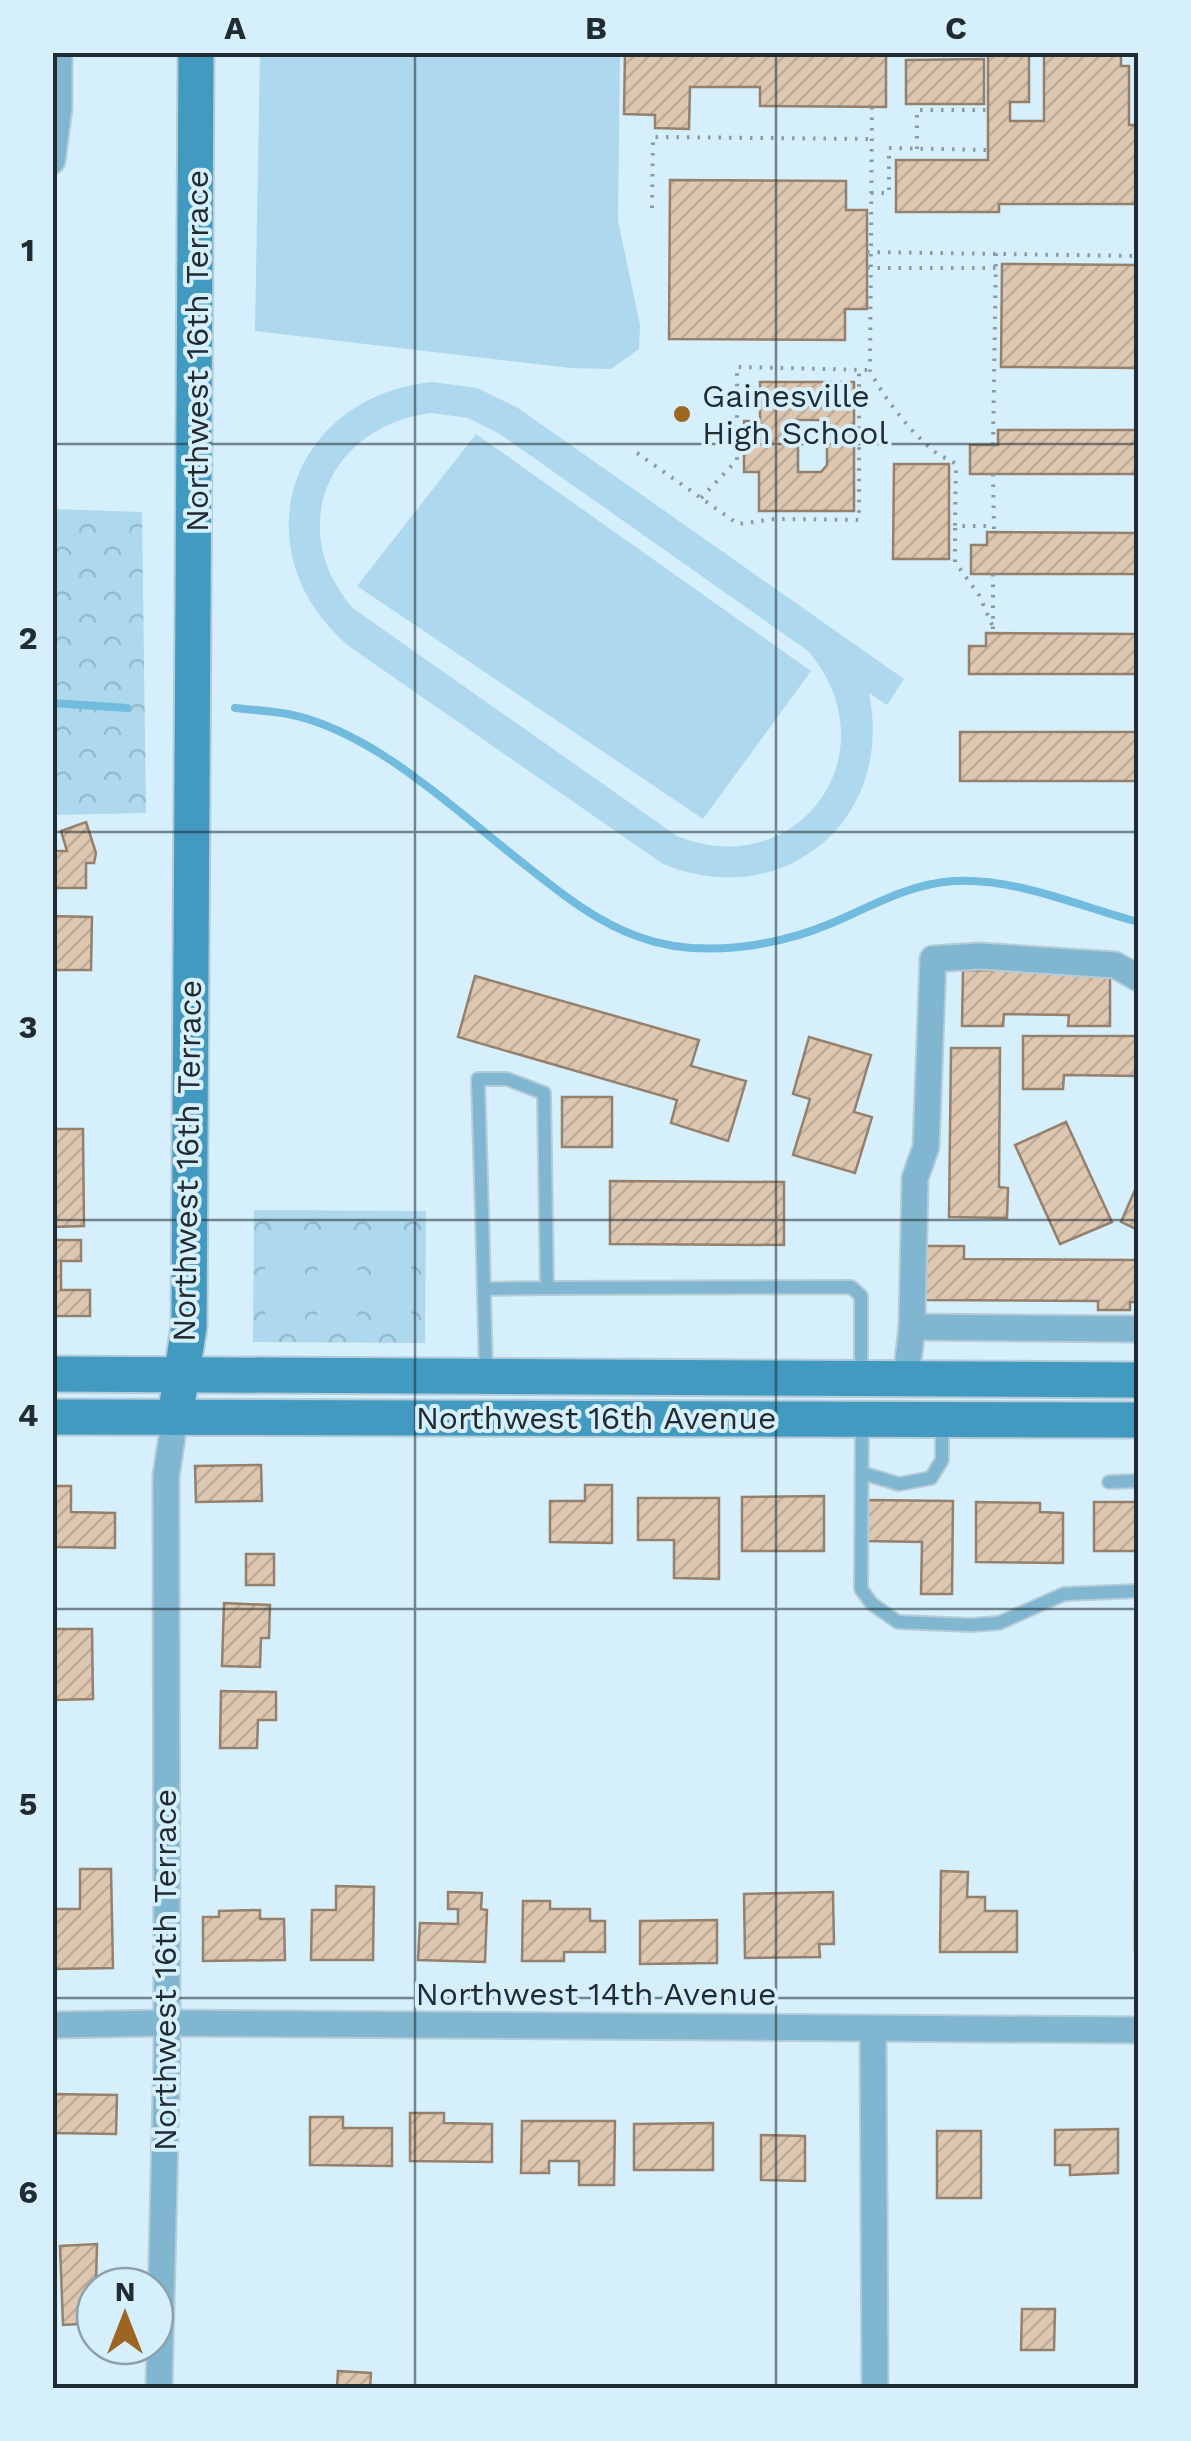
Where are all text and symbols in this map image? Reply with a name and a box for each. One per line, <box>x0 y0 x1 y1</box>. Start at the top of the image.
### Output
text: A <box>224 9 246 47</box>
text: B <box>585 9 607 47</box>
text: C <box>945 9 967 47</box>
street label: Northwest 16th Terrace <box>178 170 216 532</box>
text: 1 <box>21 231 35 269</box>
place label: Gainesville High School <box>702 377 888 452</box>
marker: Gainesville High School <box>671 403 693 425</box>
text: 2 <box>18 619 38 657</box>
street label: Northwest 16th Terrace <box>165 980 209 1342</box>
text: 3 <box>19 1008 37 1046</box>
text: 4 <box>18 1396 38 1434</box>
street label: Northwest 16th Avenue <box>416 1399 776 1437</box>
text: 5 <box>19 1785 37 1823</box>
street label: Northwest 16th Terrace <box>146 1789 184 2151</box>
street label: Northwest 14th Avenue <box>416 1975 776 2013</box>
text: 6 <box>18 2173 38 2211</box>
north arrow <box>75 2266 175 2366</box>
text: N <box>115 2275 135 2308</box>

